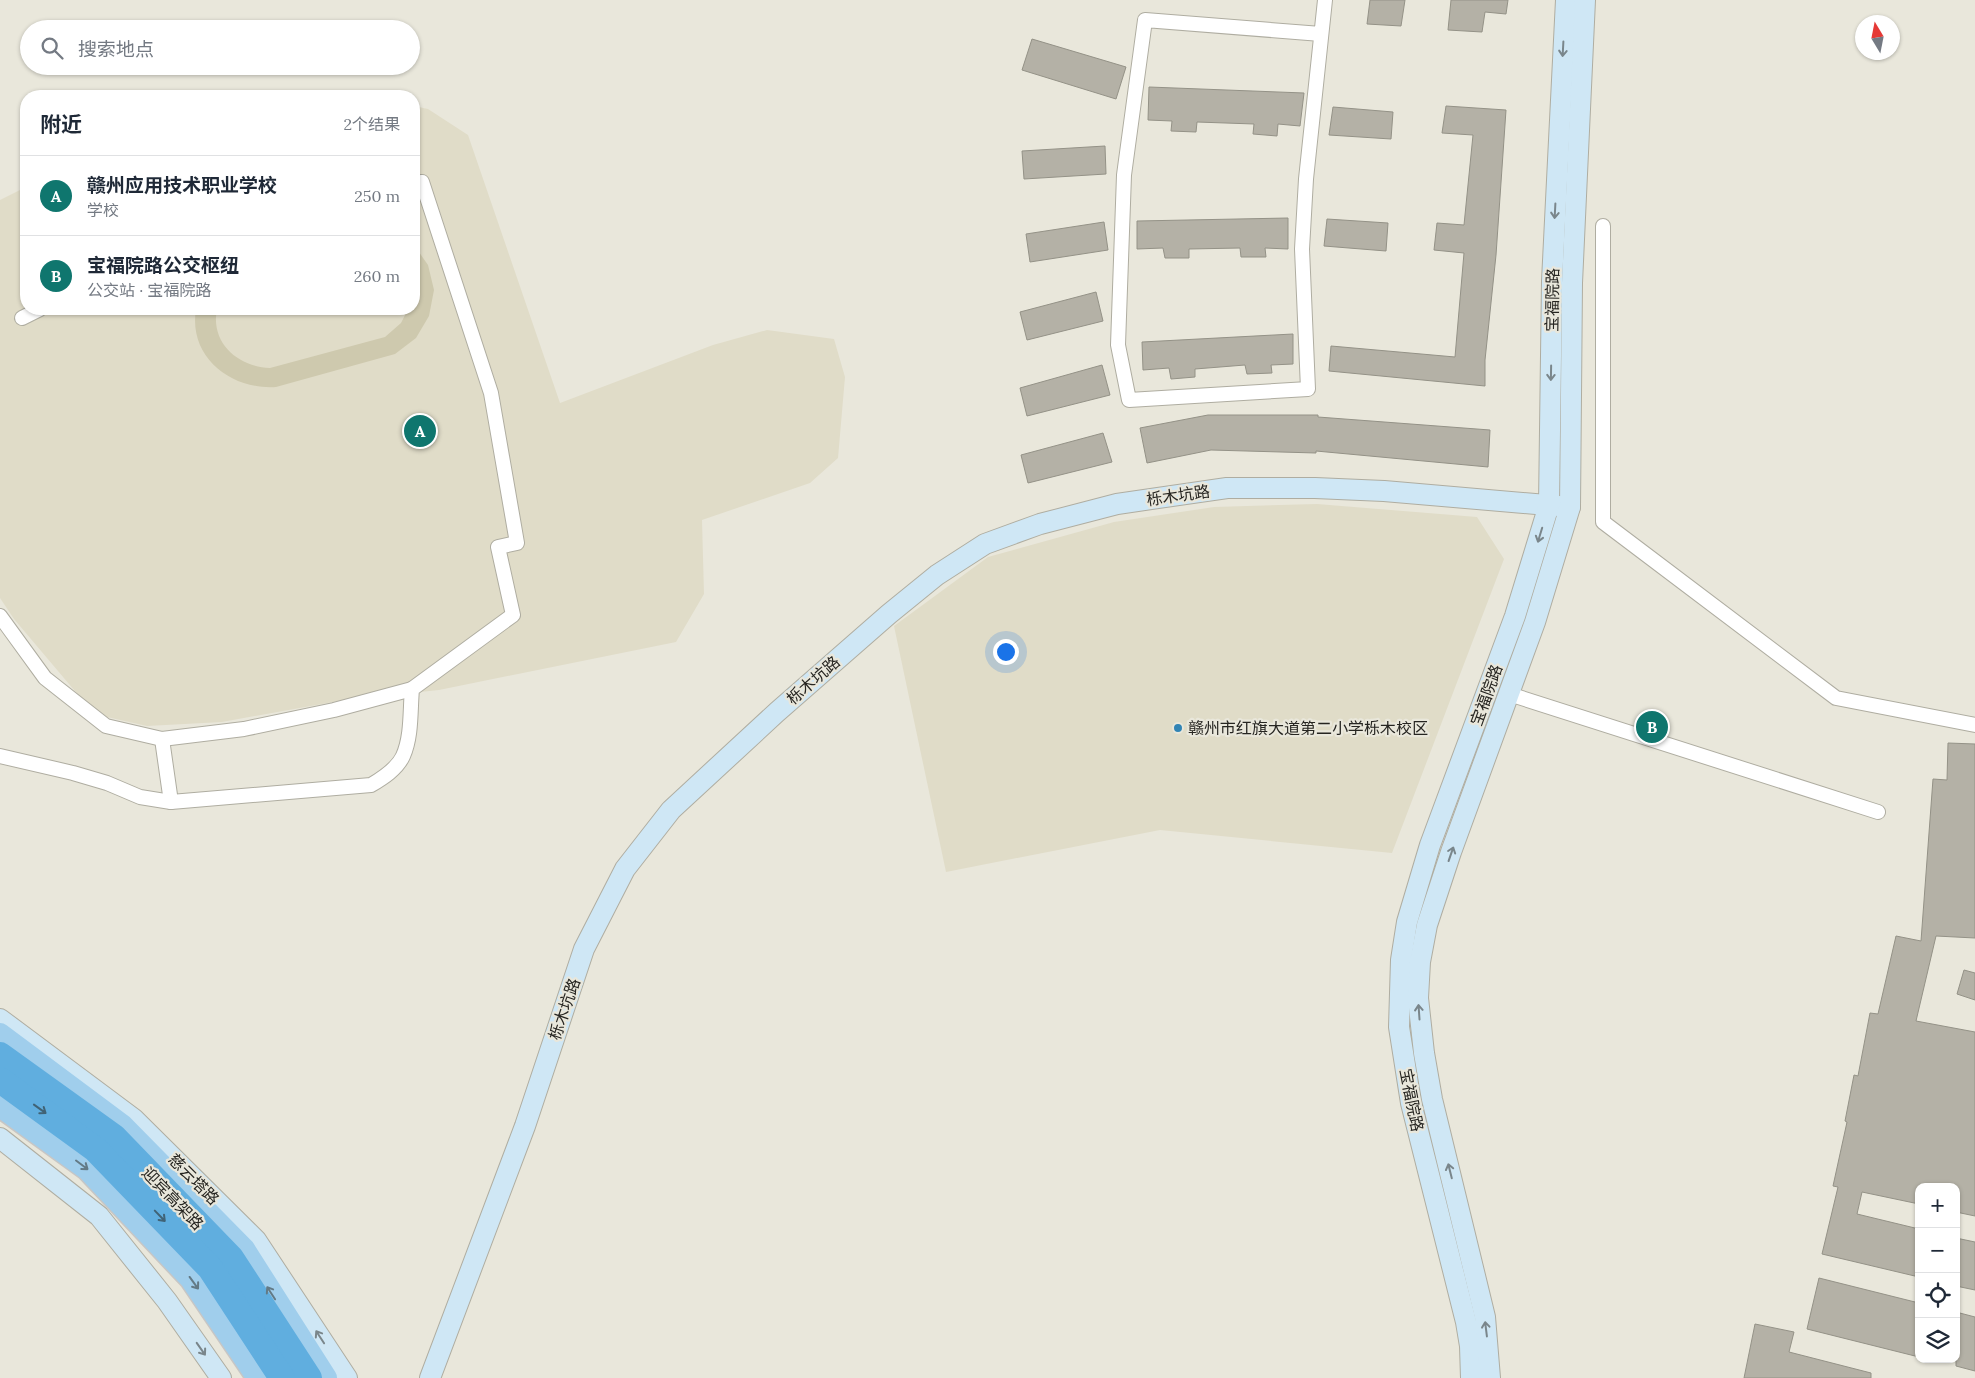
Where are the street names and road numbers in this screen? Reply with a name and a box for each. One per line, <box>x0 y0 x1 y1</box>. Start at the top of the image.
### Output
street label: 宝福院路 <box>1541 268 1563 332</box>
street label: 栎木坑路 <box>1145 481 1211 509</box>
street label: 栎木坑路 <box>782 651 844 709</box>
street label: 宝福院路 <box>1466 662 1506 728</box>
street label: 栎木坑路 <box>544 975 584 1043</box>
street label: 宝福院路 <box>1396 1067 1428 1133</box>
street label: 慈云塔路 <box>164 1149 224 1209</box>
street label: 迎宾高架路 <box>138 1162 208 1234</box>

